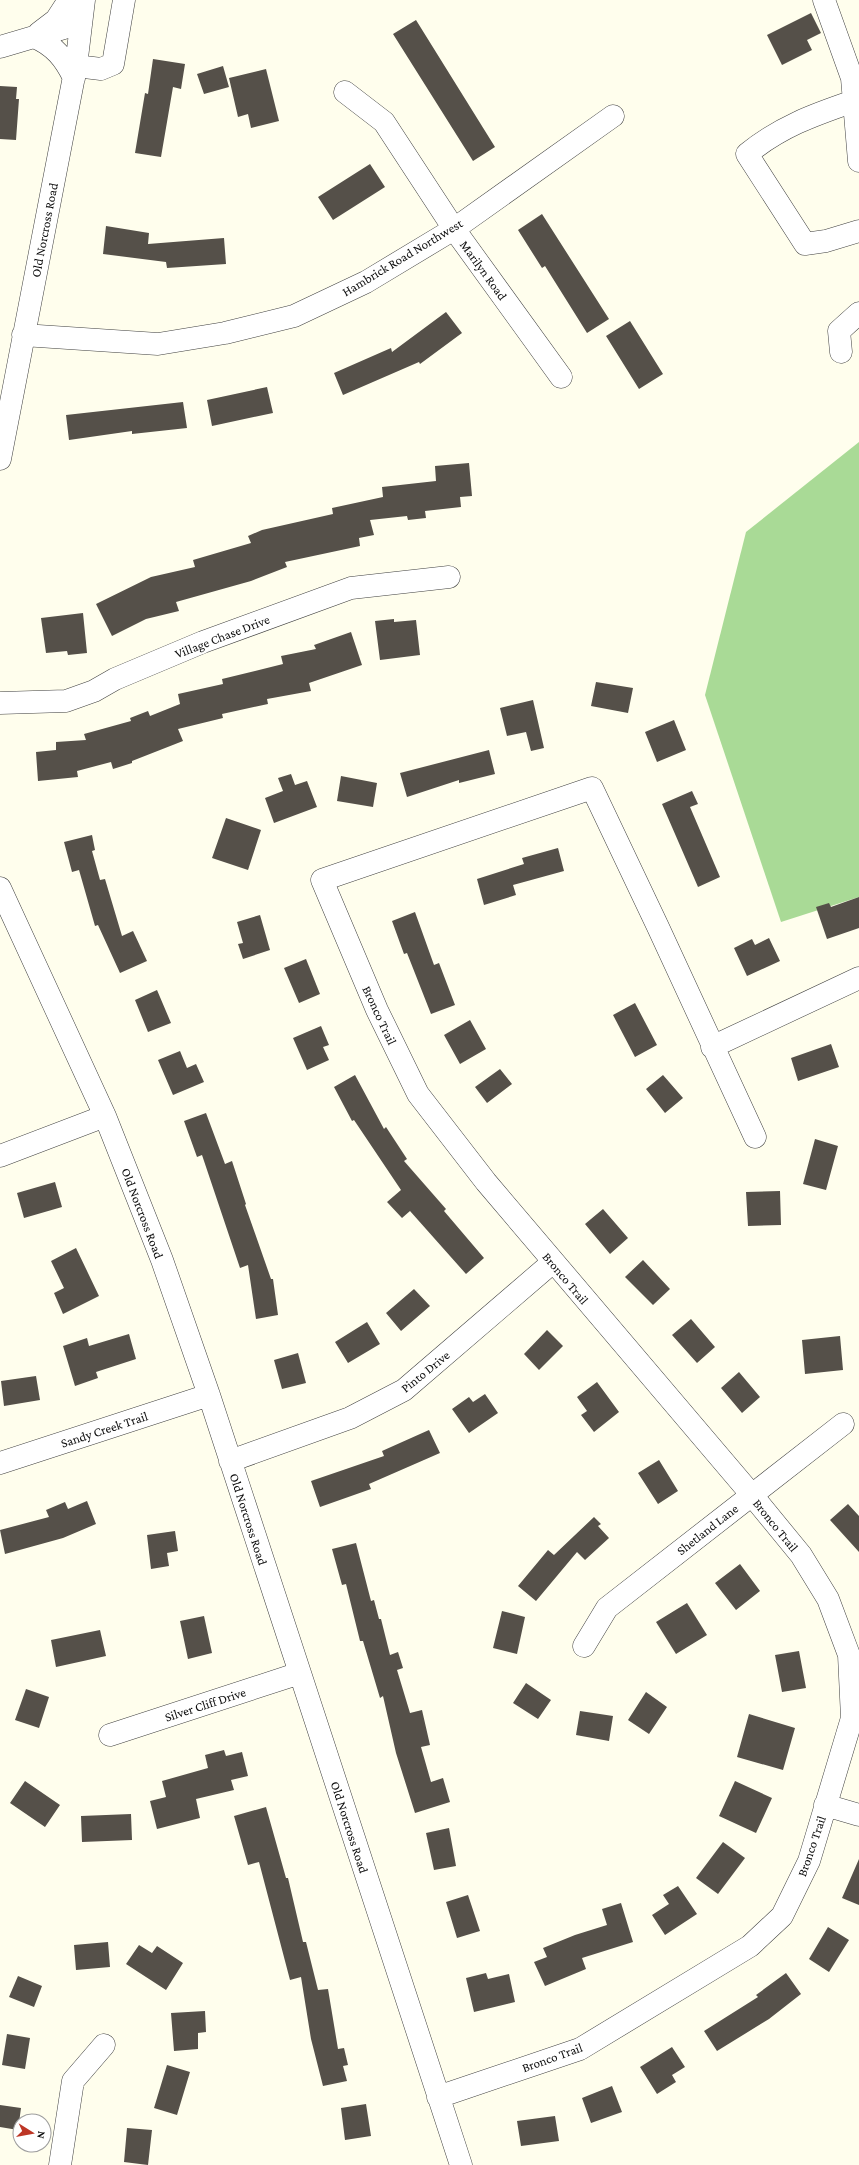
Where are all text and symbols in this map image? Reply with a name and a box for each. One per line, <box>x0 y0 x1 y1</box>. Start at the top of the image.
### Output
street label: Old Norcross Road <box>28 181 61 279</box>
street label: Hambrick Road Northwest <box>339 215 466 299</box>
street label: Marilyn Road <box>457 238 510 303</box>
street label: Village Chase Drive <box>173 611 272 661</box>
street label: Bronco Trail <box>359 983 400 1048</box>
street label: Old Norcross Road <box>118 1166 167 1261</box>
street label: Bronco Trail <box>540 1249 592 1308</box>
street label: Pinto Drive <box>398 1347 453 1396</box>
street label: Sandy Creek Trail <box>59 1408 150 1451</box>
street label: Old Norcross Road <box>227 1471 271 1567</box>
street label: Bronco Trail <box>750 1496 802 1555</box>
street label: Shetland Lane <box>674 1501 741 1558</box>
street label: Silver Cliff Drive <box>163 1684 248 1725</box>
street label: Old Norcross Road <box>328 1779 372 1875</box>
street label: Bronco Trail <box>794 1813 829 1879</box>
street label: Bronco Trail <box>520 2039 585 2075</box>
north arrow <box>12 2113 52 2153</box>
text: N <box>35 2130 48 2140</box>

